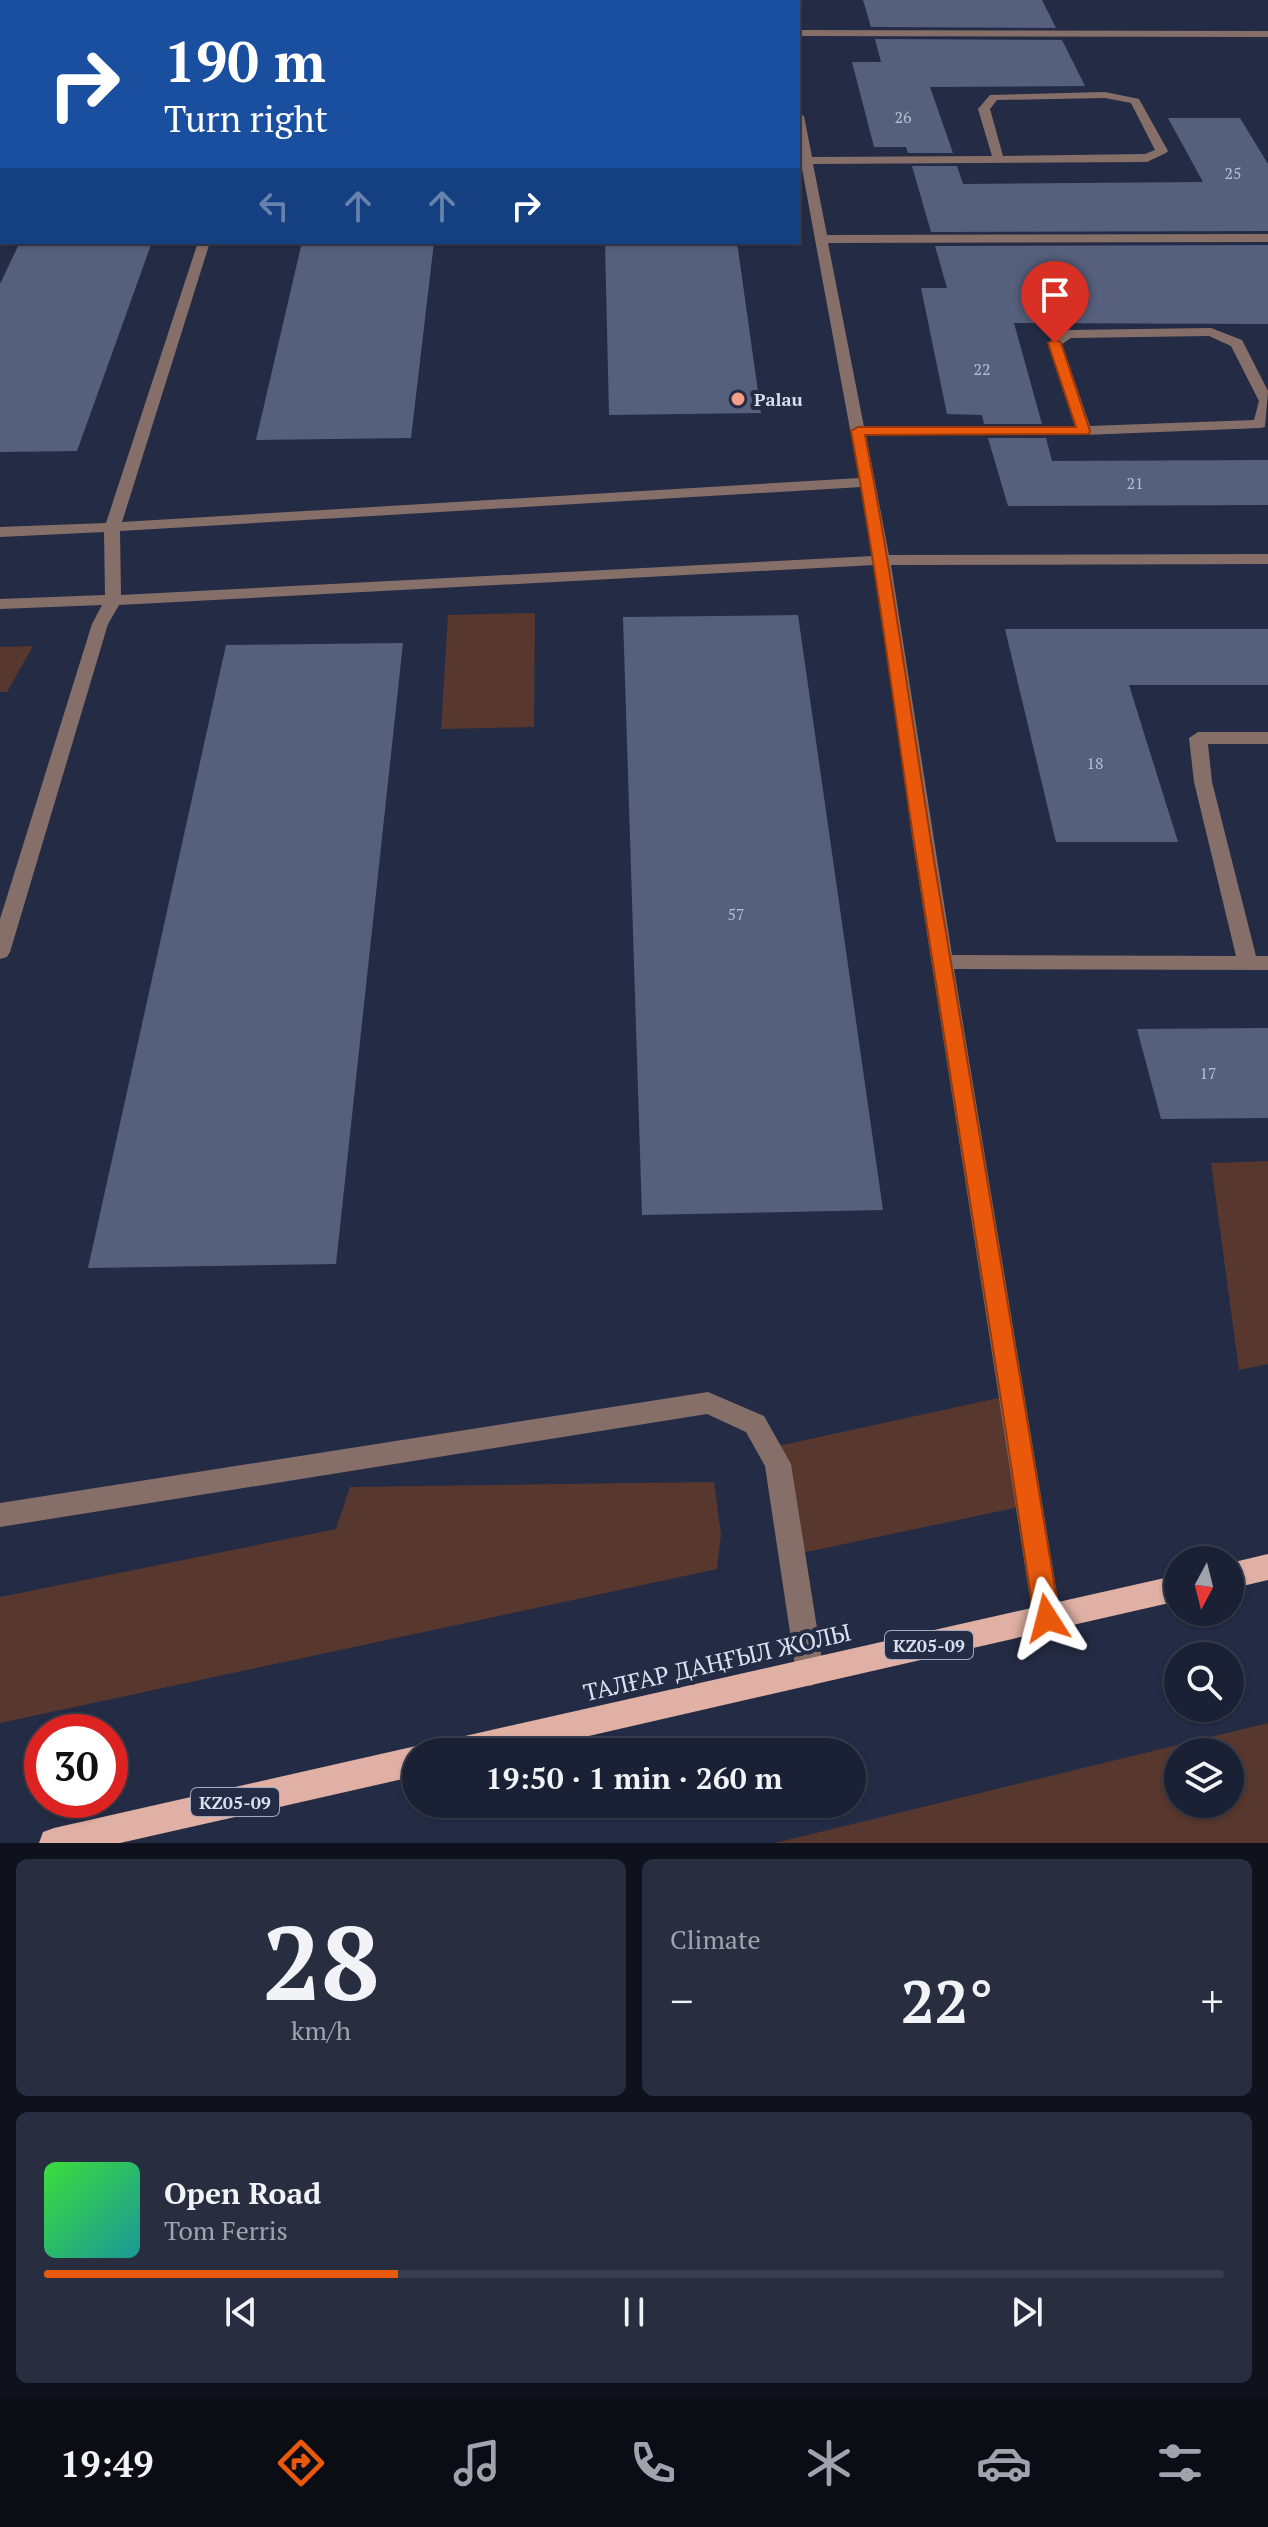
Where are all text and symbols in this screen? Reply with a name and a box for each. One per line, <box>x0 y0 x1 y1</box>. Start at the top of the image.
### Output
text: 190 m <box>164 24 326 98</box>
icon: right <box>32 32 136 136</box>
text: Turn right <box>164 95 328 142</box>
house number: 26 <box>894 106 912 128</box>
house number: 25 <box>1224 162 1242 184</box>
icon: left <box>252 184 296 228</box>
icon: ahead <box>336 184 380 228</box>
icon: ahead <box>420 184 464 228</box>
icon: right <box>504 184 548 228</box>
pin <box>1021 261 1089 343</box>
icon: arrive <box>1033 273 1077 317</box>
house number: 22 <box>973 358 991 380</box>
place label: Palau <box>754 387 803 411</box>
marker: Palau <box>729 390 747 408</box>
house number: 21 <box>1126 472 1144 494</box>
house number: 18 <box>1086 752 1104 774</box>
house number: 57 <box>727 903 745 925</box>
house number: 17 <box>1199 1062 1217 1084</box>
north arrow <box>1164 1546 1244 1626</box>
map controls <box>1164 1546 1244 1818</box>
position arrow <box>1005 1576 1089 1660</box>
street label: ТАЛҒАР ДАҢҒЫЛ ЖОЛЫ <box>580 1616 854 1708</box>
road number: KZ05-09 <box>885 1631 973 1659</box>
button: search <box>1164 1642 1244 1722</box>
speed limit sign: 30 <box>24 1714 128 1818</box>
button: layers <box>1164 1738 1244 1818</box>
text: 19:50 · 1 min · 260 m <box>486 1758 782 1798</box>
road number: KZ05-09 <box>191 1788 279 1816</box>
text: 28 <box>262 1892 380 2030</box>
text: Climate <box>670 1922 761 1956</box>
text: 22° <box>901 1961 993 2040</box>
text: − <box>670 1971 693 2030</box>
text: + <box>1201 1971 1224 2030</box>
text: km/h <box>291 2013 351 2047</box>
text: Open Road <box>164 2173 321 2213</box>
text: Tom Ferris <box>164 2213 288 2247</box>
icon: previous <box>219 2290 263 2334</box>
icon: pause <box>612 2290 656 2334</box>
icon: next <box>1005 2290 1049 2334</box>
icon: directions <box>273 2435 329 2491</box>
icon: music <box>449 2435 505 2491</box>
icon: phone <box>625 2435 681 2491</box>
icon: climate <box>801 2435 857 2491</box>
icon: car <box>976 2435 1032 2491</box>
icon: filters <box>1152 2435 1208 2491</box>
text: 19:49 <box>60 2440 154 2487</box>

